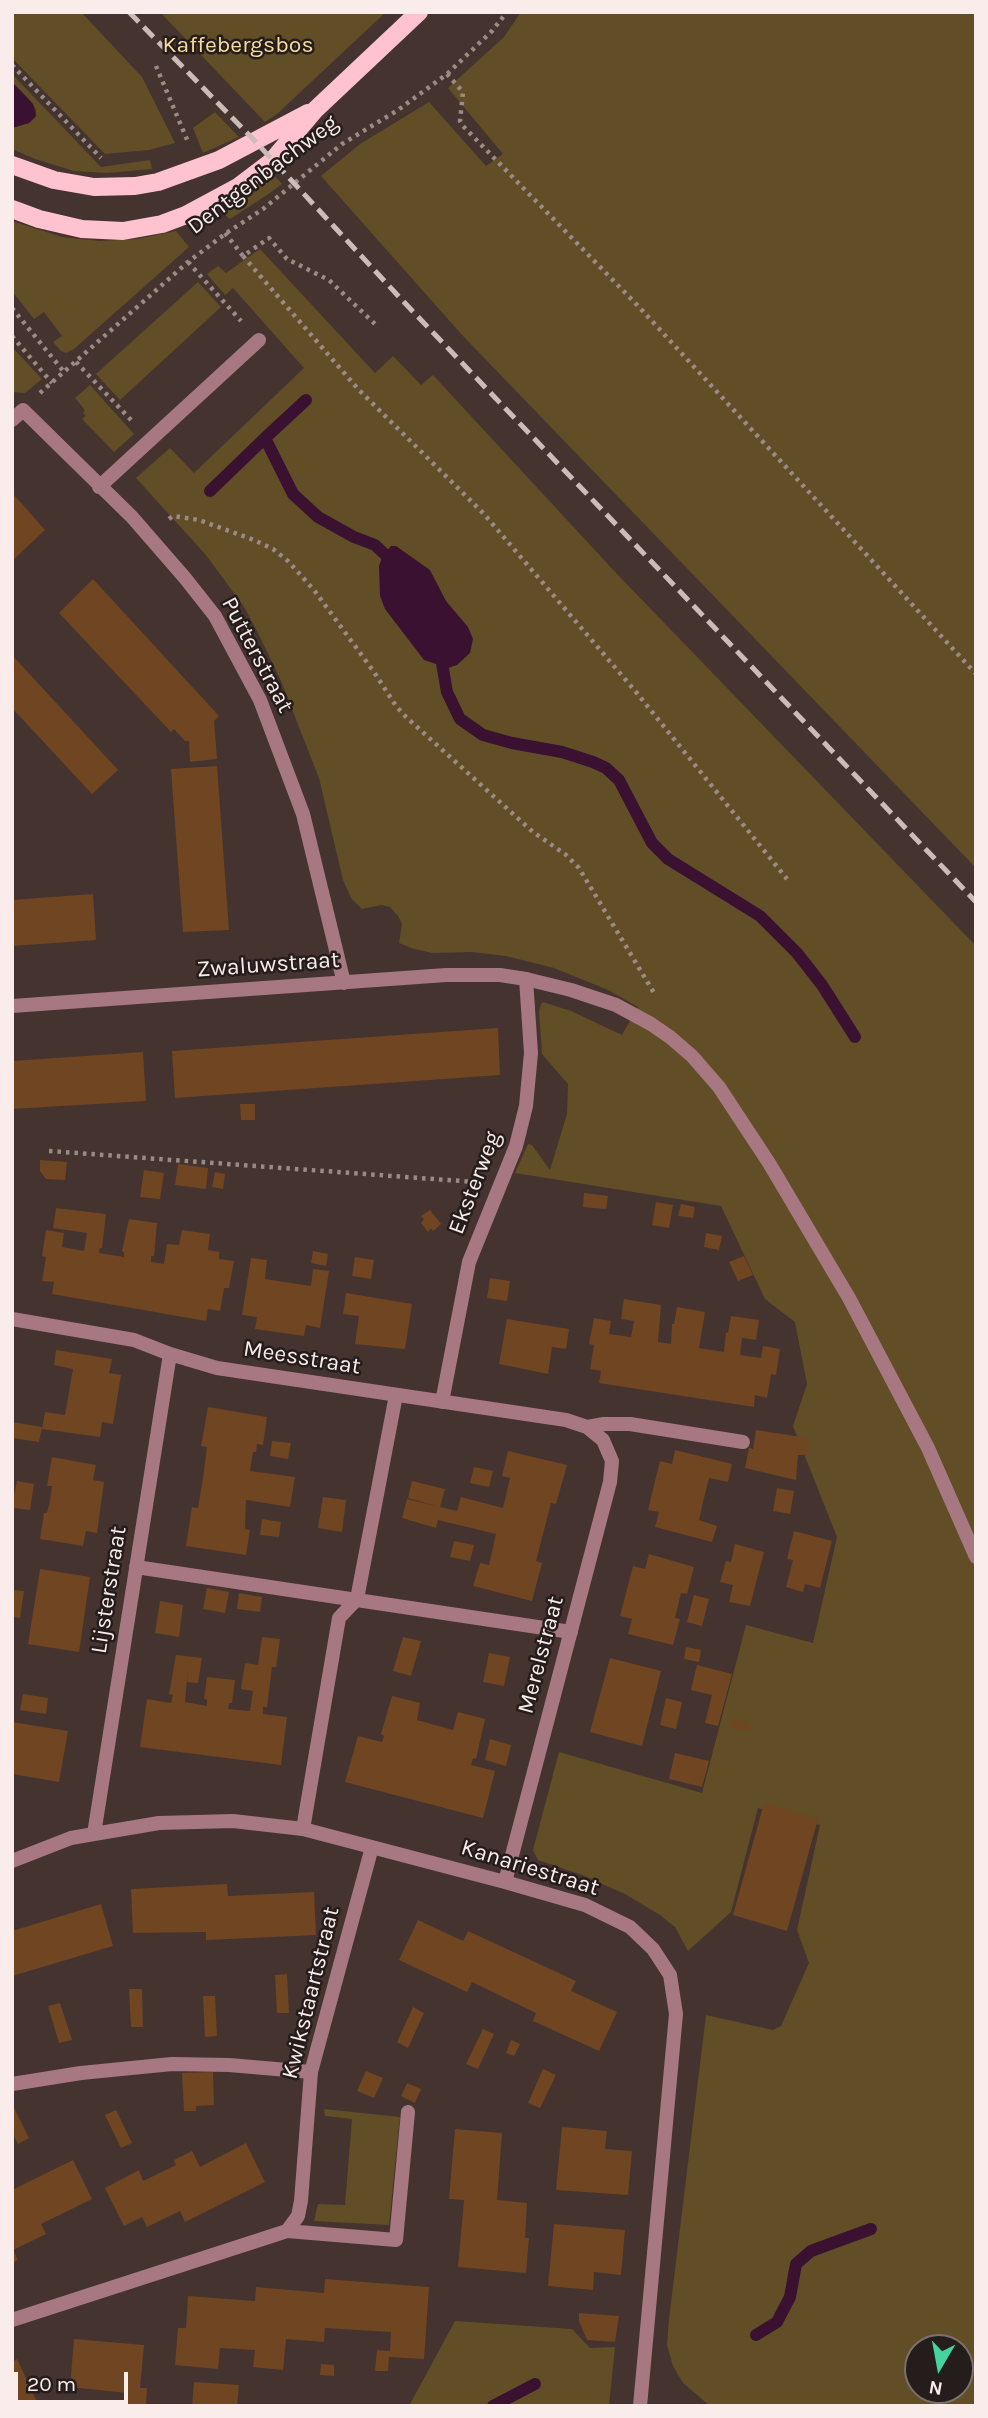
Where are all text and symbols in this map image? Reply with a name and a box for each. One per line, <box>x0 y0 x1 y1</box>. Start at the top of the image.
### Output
park label: Kaffebergsbos <box>163 31 313 59</box>
street label: Dentgenbachweg <box>182 109 344 241</box>
street label: Putterstraat <box>215 592 299 718</box>
street label: Zwaluwstraat <box>196 946 340 984</box>
street label: Eksterweg <box>443 1128 507 1238</box>
street label: Meesstraat <box>241 1335 363 1381</box>
street label: Lijsterstraat <box>85 1524 133 1656</box>
street label: Merelstraat <box>512 1593 570 1717</box>
street label: Kanariestraat <box>458 1834 602 1902</box>
street label: Kwikstaartstraat <box>276 1904 346 2082</box>
north arrow <box>904 2334 974 2404</box>
scale bar <box>18 2358 131 2402</box>
text: 20 m <box>27 2372 76 2396</box>
text: N <box>927 2376 944 2400</box>

